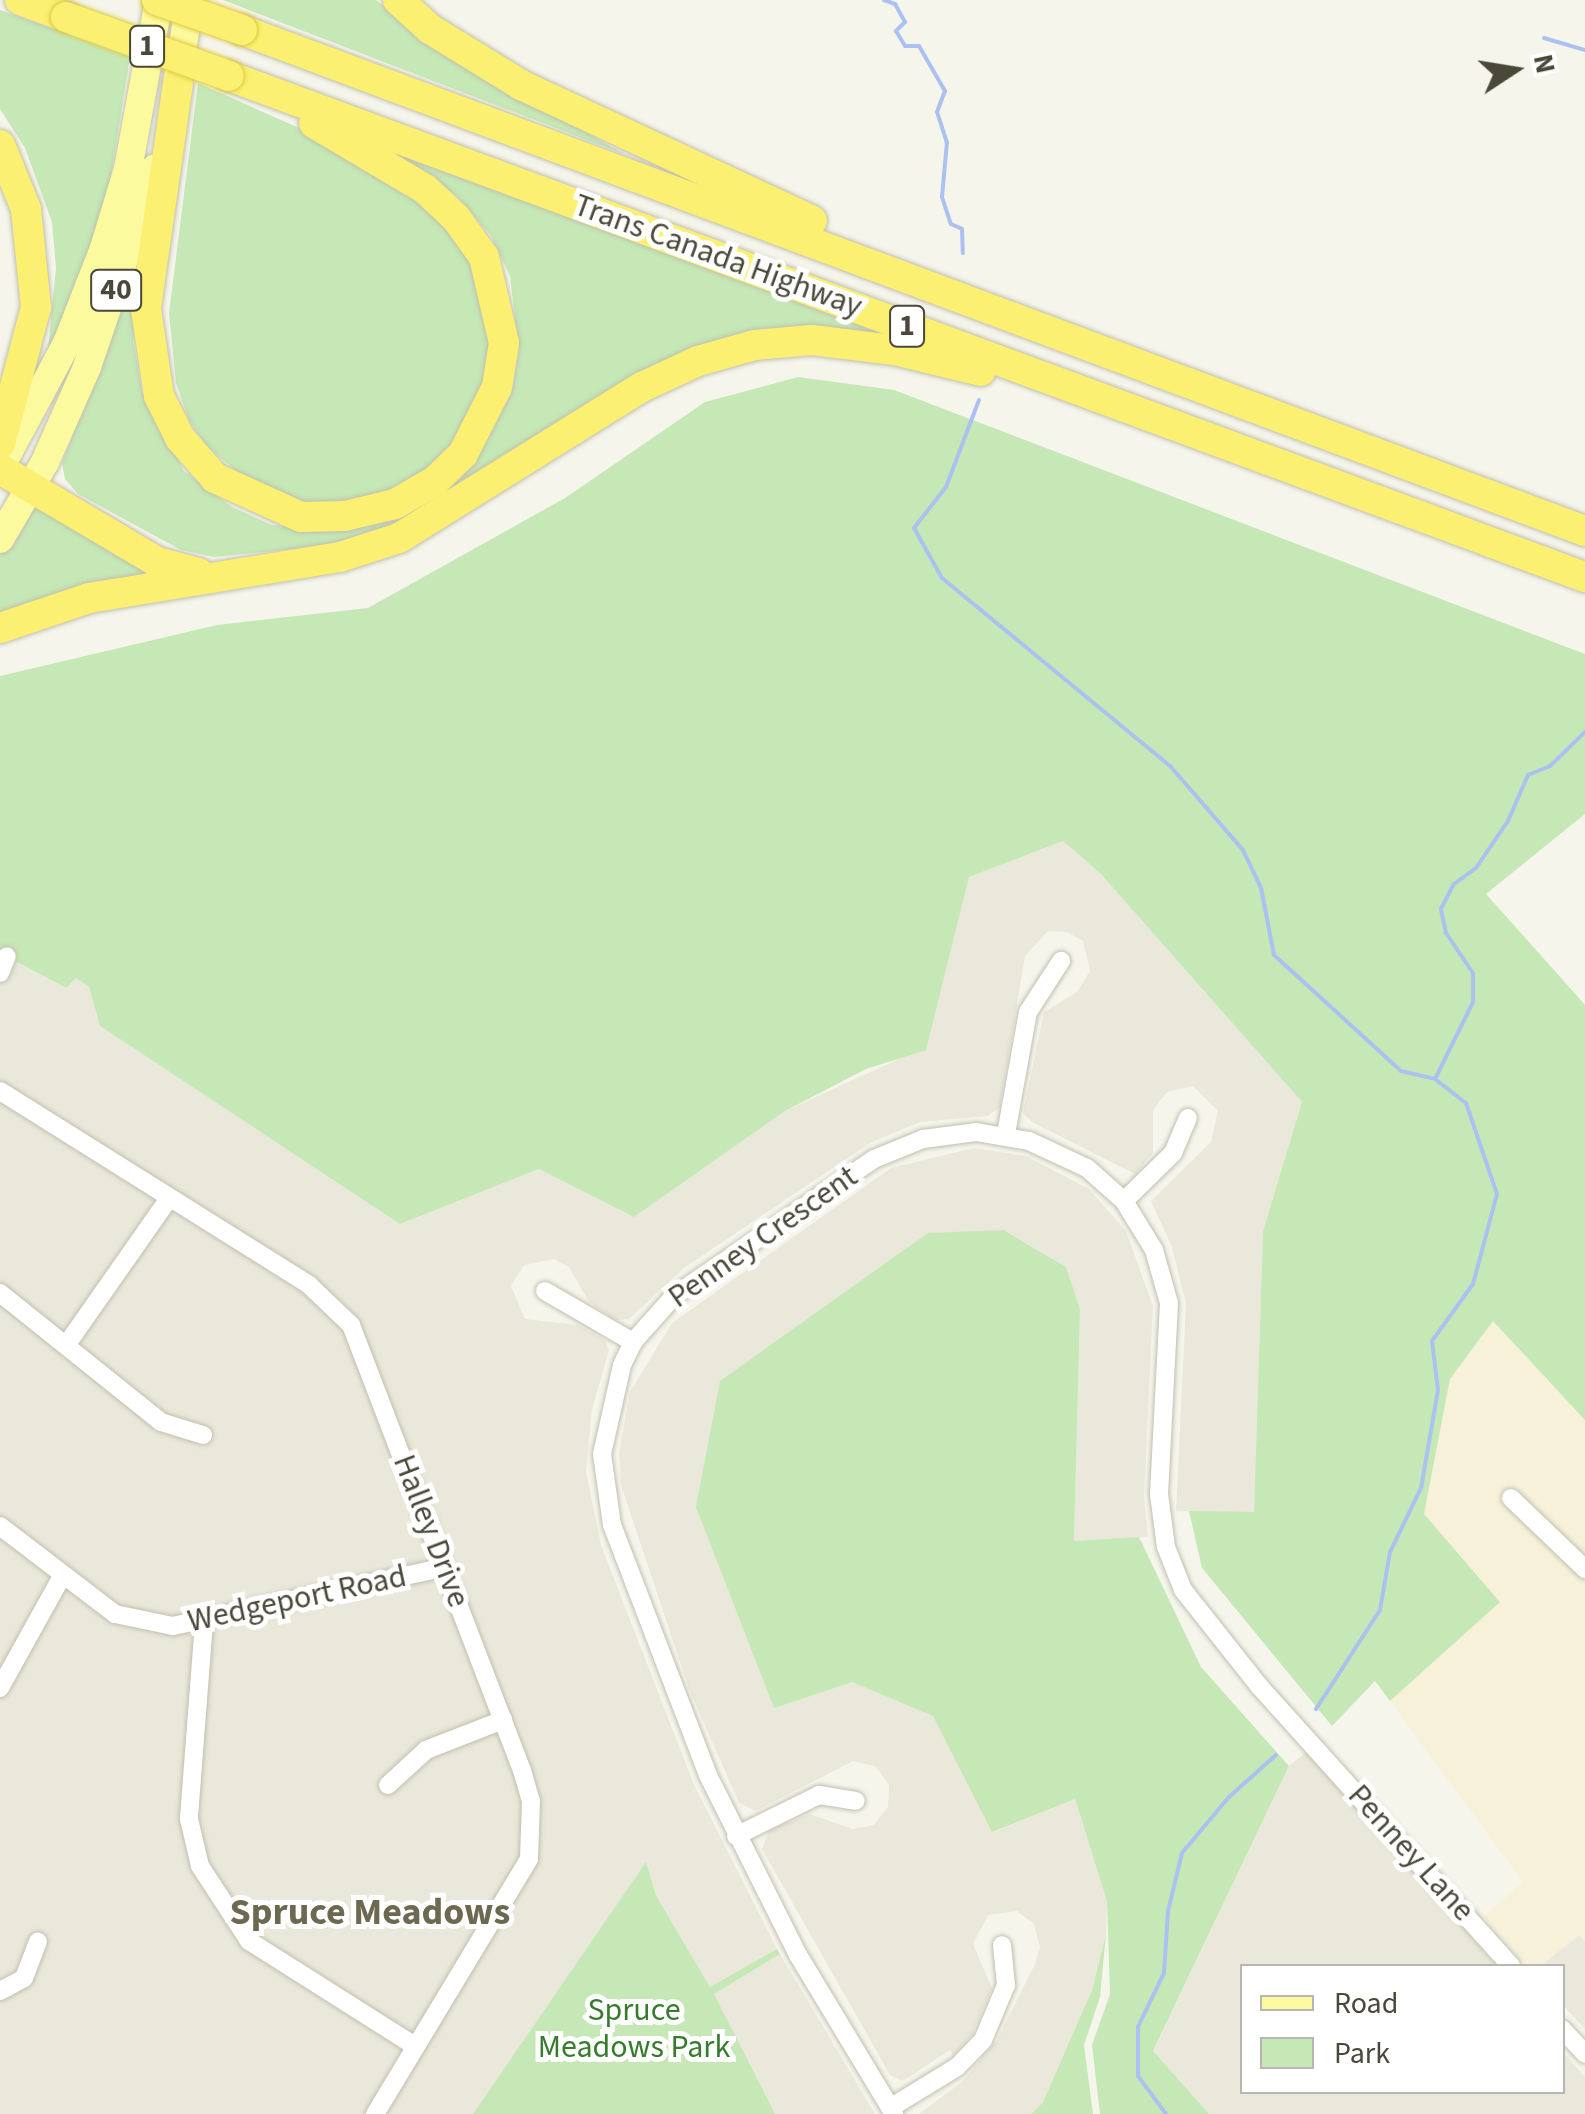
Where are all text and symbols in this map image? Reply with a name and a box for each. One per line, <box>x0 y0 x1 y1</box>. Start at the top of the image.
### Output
north arrow <box>1465 20 1565 120</box>
road number: 1 <box>127 21 167 71</box>
text: N <box>1523 50 1566 77</box>
street label: Trans Canada Highway <box>569 186 867 326</box>
road number: 40 <box>88 265 144 315</box>
road number: 1 <box>887 301 927 351</box>
street label: Penney Crescent <box>661 1158 865 1316</box>
street label: Halley Drive <box>384 1449 478 1613</box>
street label: Wedgeport Road <box>184 1557 410 1641</box>
street label: Penney Lane <box>1340 1777 1482 1929</box>
district label: Spruce Meadows <box>230 1890 510 1936</box>
legend <box>1240 1964 1565 2094</box>
text: Road <box>1334 1982 1398 2025</box>
park label: Spruce Meadows Park <box>538 1992 730 2067</box>
text: Park <box>1334 2032 1390 2075</box>

